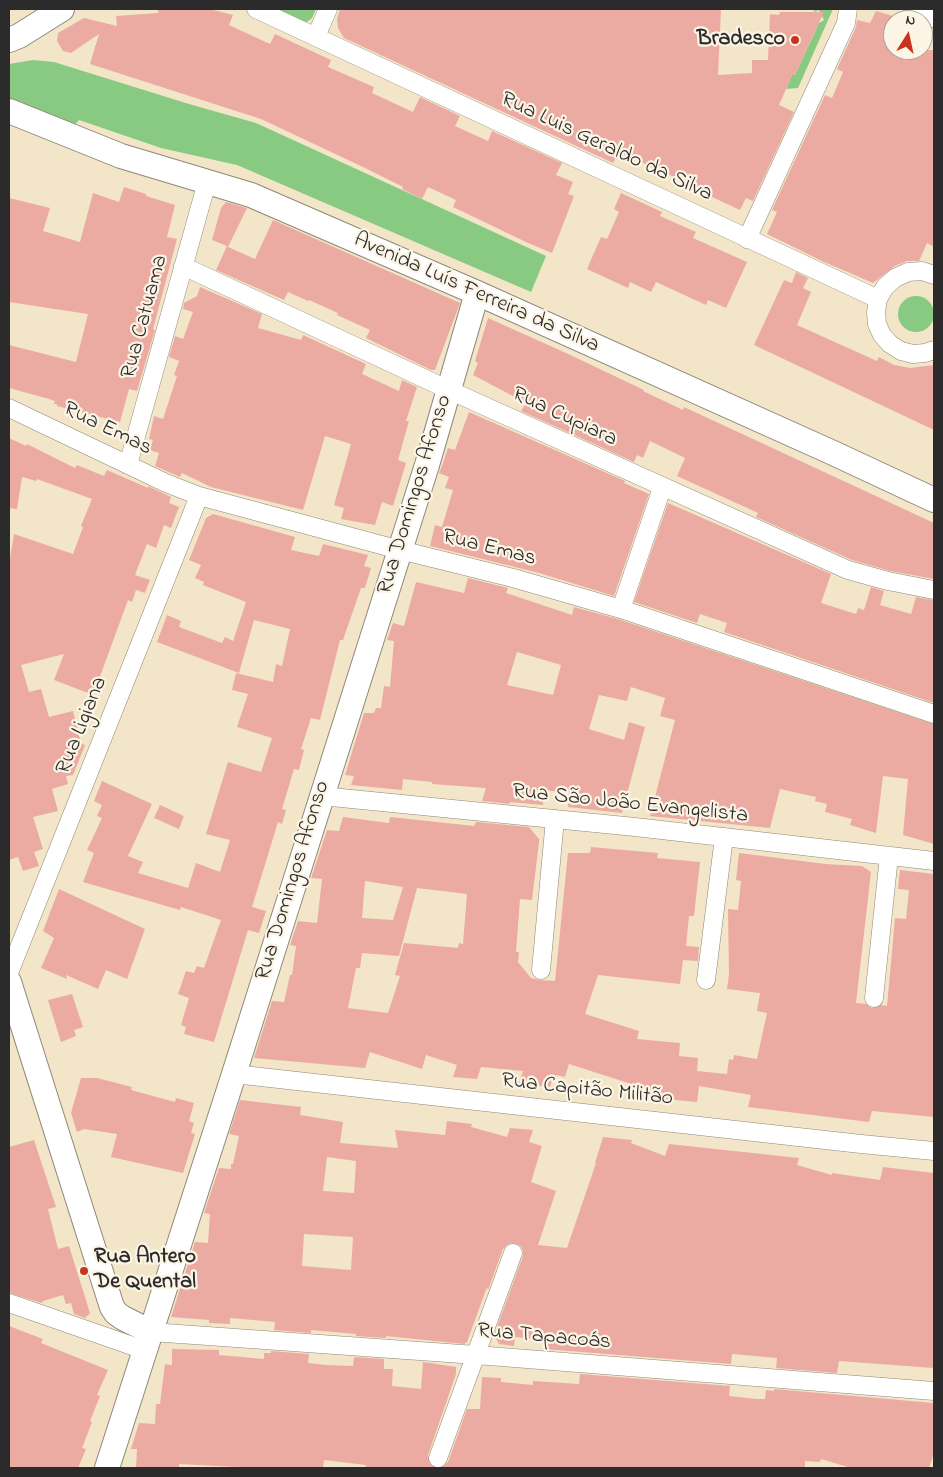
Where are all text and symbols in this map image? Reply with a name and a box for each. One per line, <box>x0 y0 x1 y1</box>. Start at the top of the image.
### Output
north arrow <box>883 10 933 60</box>
text: N <box>904 10 917 32</box>
place label: Bradesco <box>697 27 785 53</box>
marker: Bradesco <box>789 34 801 46</box>
street label: Rua Luis Geraldo da Silva <box>496 87 716 209</box>
street label: Avenida Luís Ferreira da Silva <box>349 228 603 360</box>
street label: Rua Catuama <box>117 252 175 382</box>
street label: Rua Cupiara <box>507 382 621 454</box>
street label: Rua Domingos Afonso <box>373 392 459 598</box>
street label: Rua Emas <box>58 397 156 463</box>
street label: Rua Emas <box>439 525 539 573</box>
street label: Rua Ligiana <box>52 673 114 779</box>
street label: Rua Domingos Afonso <box>251 778 337 984</box>
street label: Rua São João Evangelista <box>511 779 749 831</box>
street label: Rua Capitão Militão <box>500 1069 674 1113</box>
place label: Rua Antero De Quental <box>94 1245 196 1296</box>
marker: Rua Antero De Quental <box>78 1265 90 1277</box>
street label: Rua Tapacoás <box>476 1319 612 1357</box>

